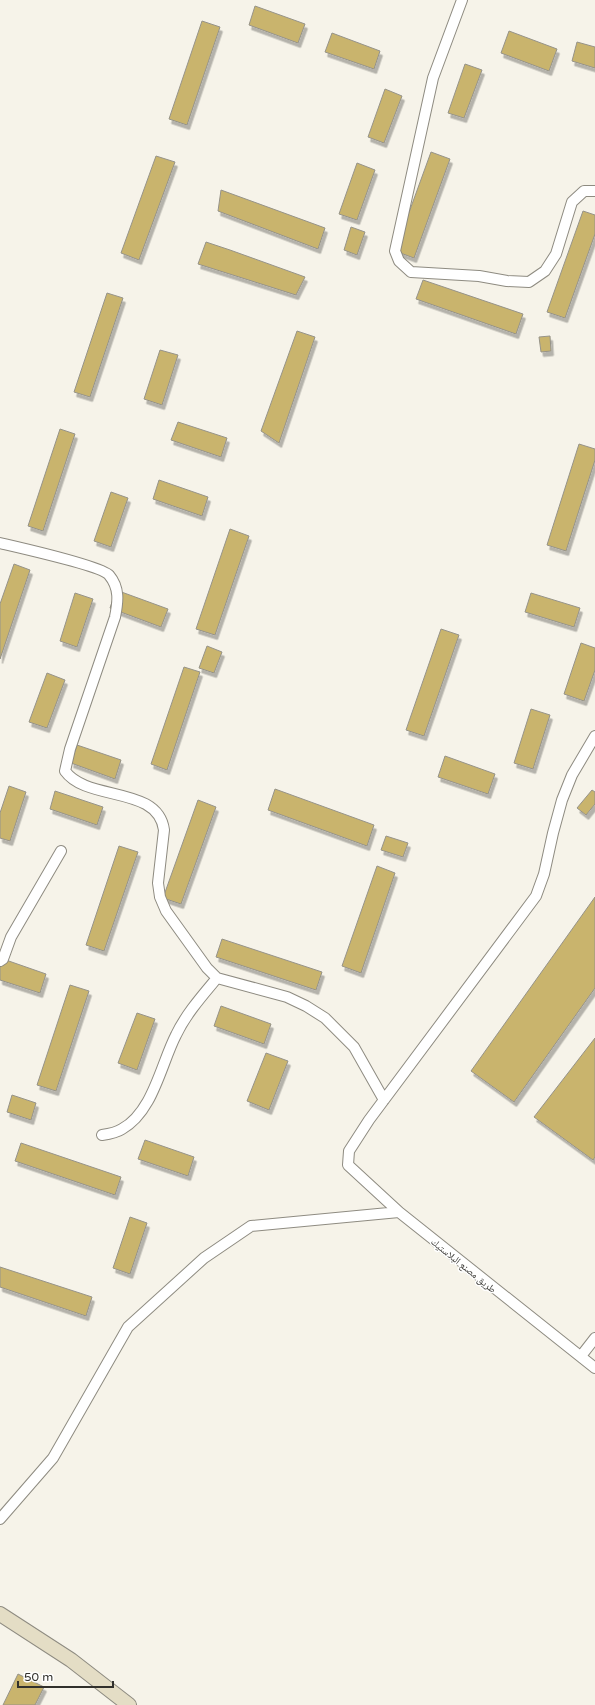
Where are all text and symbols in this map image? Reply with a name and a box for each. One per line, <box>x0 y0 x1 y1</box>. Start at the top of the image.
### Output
street label: طريق مصنع البلاستيك <box>428 1236 499 1296</box>
scale bar <box>18 1663 113 1689</box>
text: 50 m <box>24 1670 53 1684</box>

